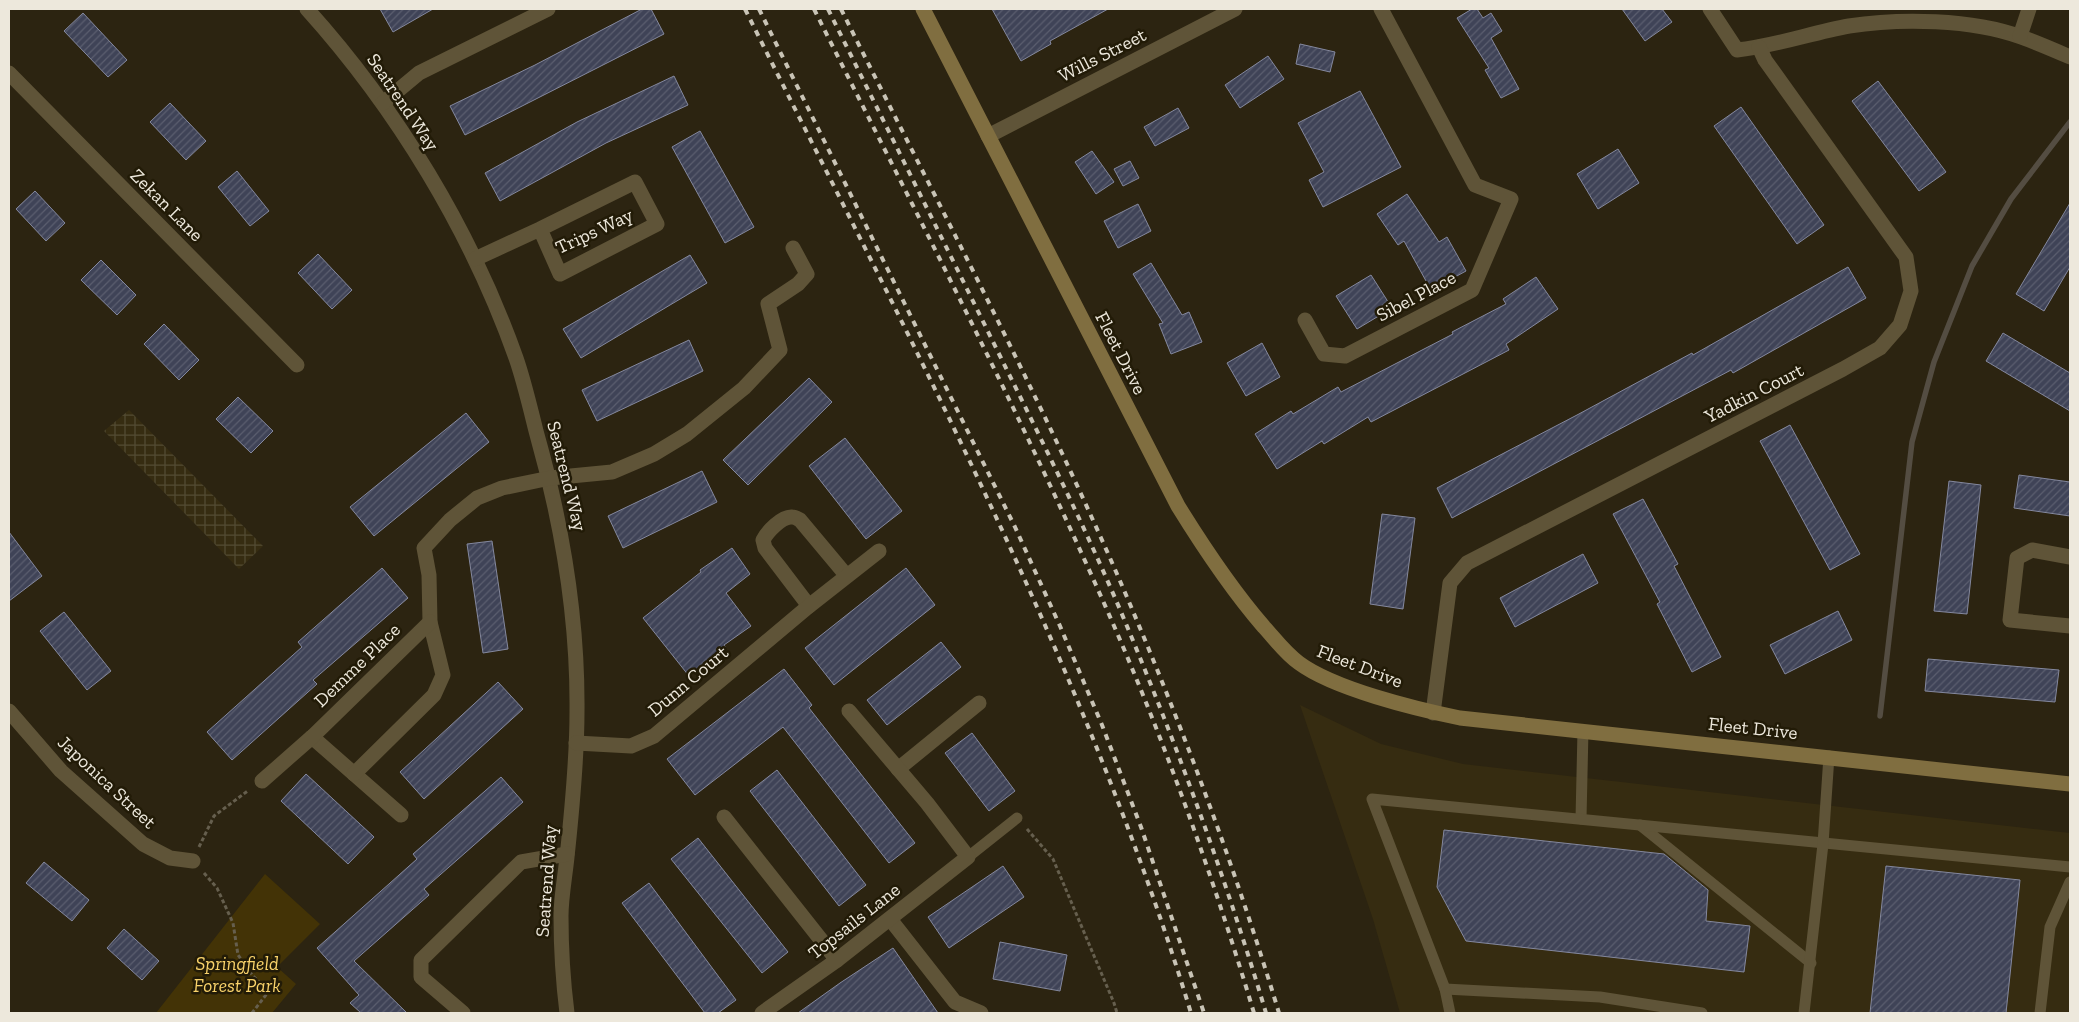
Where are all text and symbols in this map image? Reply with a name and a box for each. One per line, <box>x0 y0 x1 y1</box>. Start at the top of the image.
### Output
street label: Wills Street <box>1054 23 1150 87</box>
street label: Seatrend Way <box>362 49 444 155</box>
street label: Zekan Lane <box>126 164 208 246</box>
street label: Trips Way <box>552 203 637 259</box>
street label: Sibel Place <box>1372 265 1460 327</box>
street label: Fleet Drive <box>1090 308 1152 398</box>
street label: Yadkin Court <box>1700 358 1807 428</box>
street label: Seatrend Way <box>542 419 592 534</box>
street label: Demme Place <box>309 618 405 712</box>
street label: Fleet Drive <box>1314 639 1406 693</box>
street label: Dunn Court <box>643 641 733 721</box>
street label: Fleet Drive <box>1707 712 1799 744</box>
street label: Japonica Street <box>53 731 161 833</box>
street label: Seatrend Way <box>531 824 561 938</box>
street label: Topsails Lane <box>803 878 905 964</box>
park label: Springfield Forest Park <box>193 952 281 997</box>

